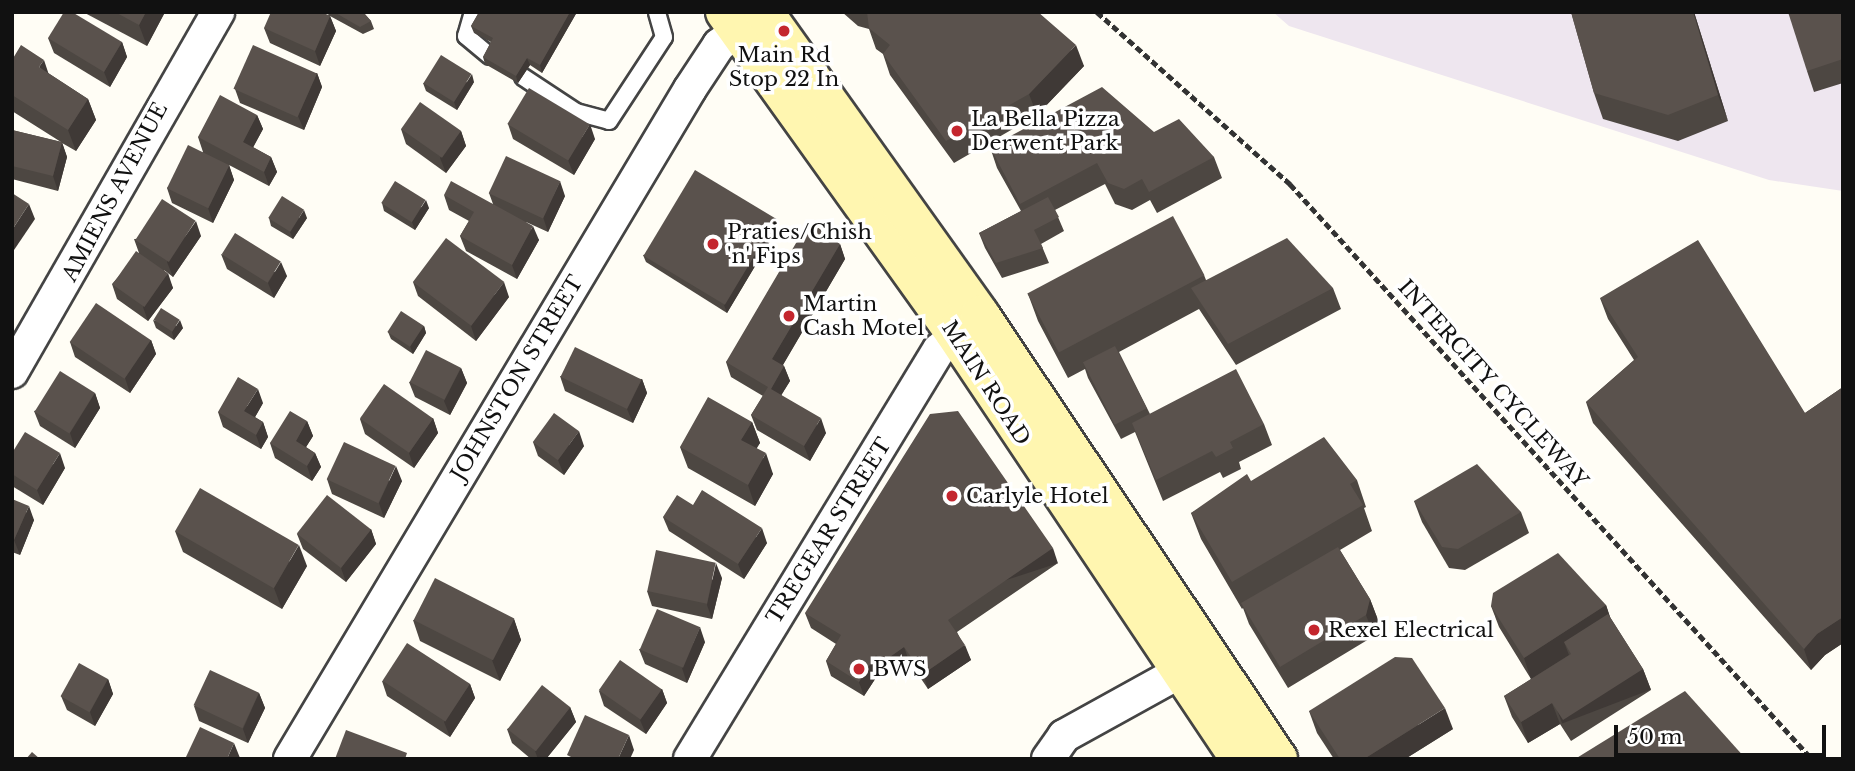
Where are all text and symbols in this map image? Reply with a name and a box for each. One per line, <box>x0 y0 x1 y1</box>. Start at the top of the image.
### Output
marker: Main Rd Stop 22 In <box>776 23 792 39</box>
place label: Main Rd Stop 22 In <box>729 42 839 92</box>
street label: AMIENS AVENUE <box>57 98 173 286</box>
place label: La Bella Pizza Derwent Park <box>971 106 1120 156</box>
marker: La Bella Pizza Derwent Park <box>949 123 965 139</box>
place label: Praties/Chish 'n' Fips <box>727 219 872 269</box>
marker: Praties/Chish 'n' Fips <box>705 236 721 252</box>
street label: JOHNSTON STREET <box>446 271 588 485</box>
street label: INTERCITY CYCLEWAY <box>1393 274 1593 494</box>
place label: Martin Cash Motel <box>803 291 924 341</box>
marker: Martin Cash Motel <box>781 308 797 324</box>
street label: MAIN ROAD <box>937 316 1035 450</box>
street label: TREGEAR STREET <box>761 433 897 629</box>
place label: Carlyle Hotel <box>966 483 1109 509</box>
marker: Carlyle Hotel <box>944 488 960 504</box>
place label: Rexel Electrical <box>1328 617 1494 643</box>
marker: Rexel Electrical <box>1306 622 1322 638</box>
place label: BWS <box>873 656 926 682</box>
marker: BWS <box>851 661 867 677</box>
scale bar <box>1617 712 1829 756</box>
text: 50 m <box>1627 724 1682 750</box>

